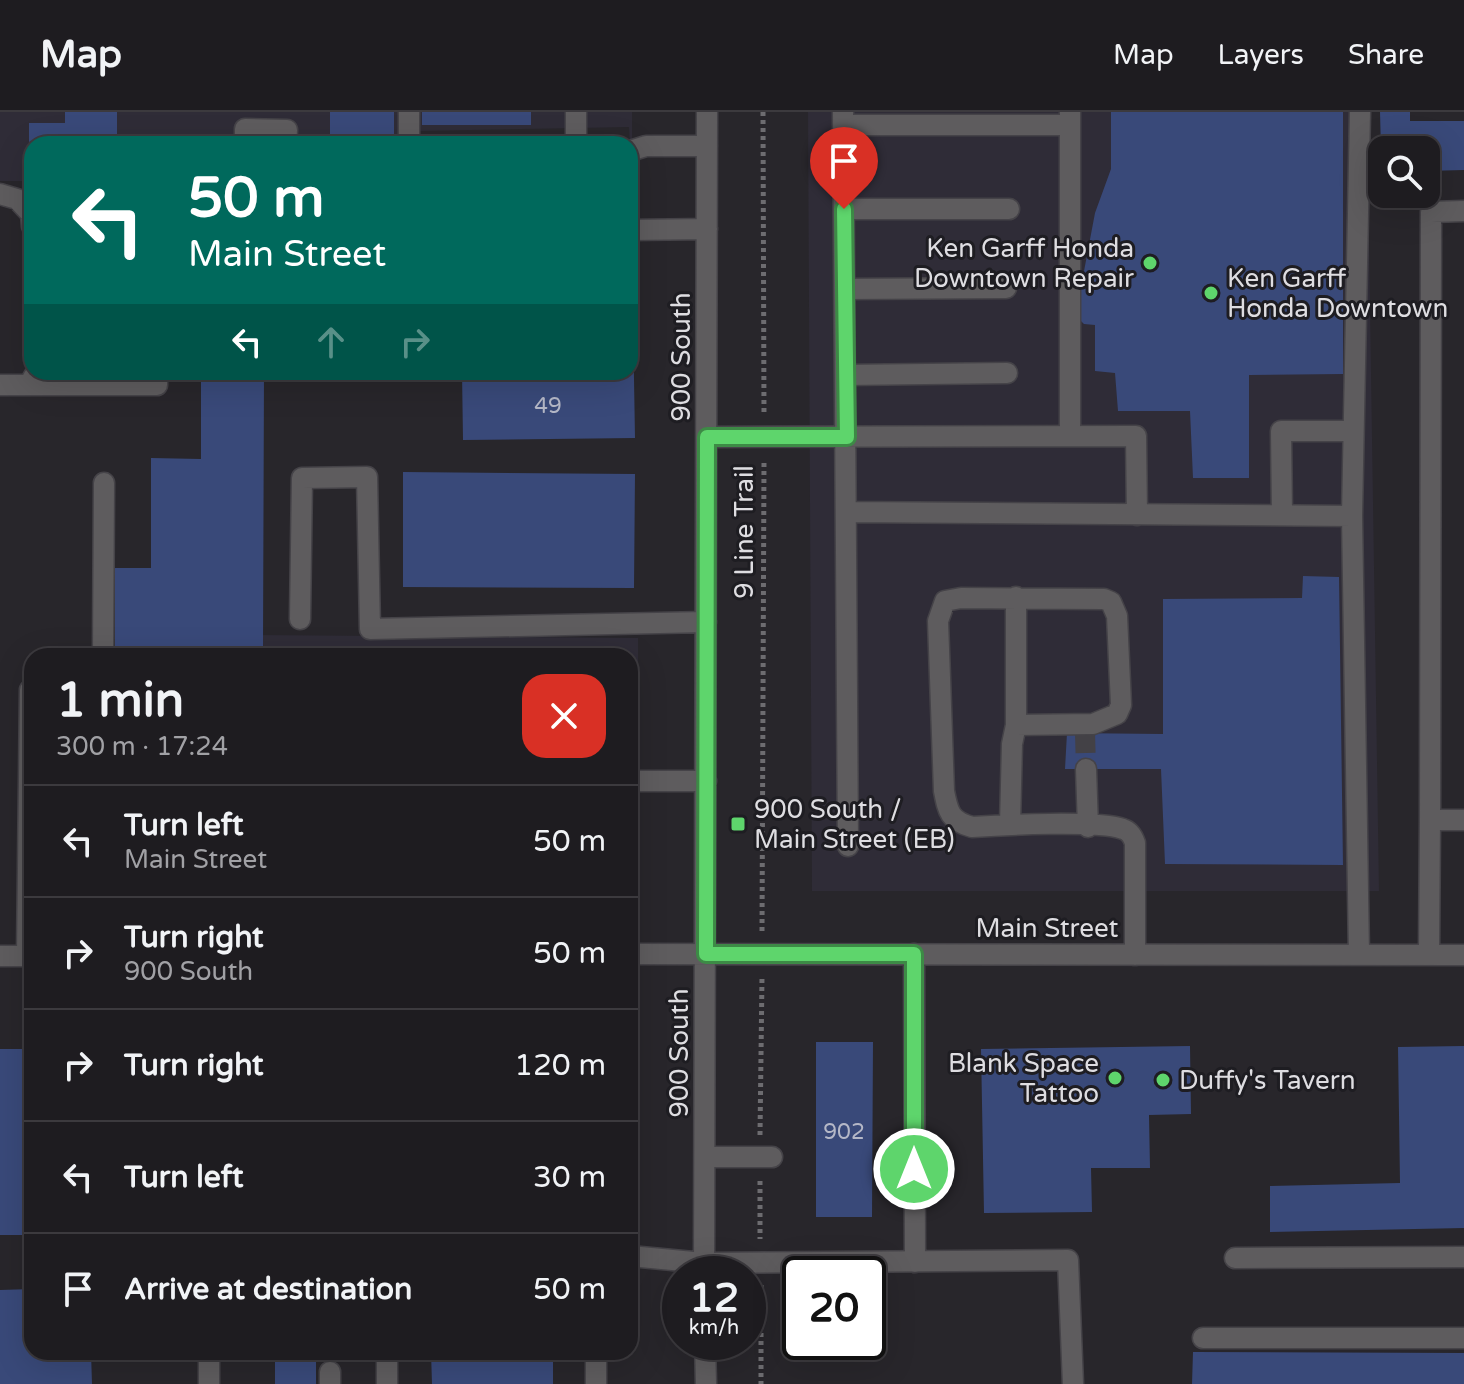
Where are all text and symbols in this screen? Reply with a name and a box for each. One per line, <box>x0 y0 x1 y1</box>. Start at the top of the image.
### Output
text: Map <box>40 32 122 78</box>
text: Map <box>1113 38 1174 72</box>
text: Layers <box>1218 38 1304 72</box>
text: Share <box>1348 38 1424 72</box>
pin <box>810 127 878 209</box>
map controls <box>1368 136 1440 208</box>
button: search <box>1368 136 1440 208</box>
icon: arrive <box>822 139 866 183</box>
text: 50 m <box>188 165 324 232</box>
icon: left <box>56 168 160 272</box>
text: Main Street <box>188 233 386 276</box>
place label: Ken Garff Honda Downtown Repair <box>914 233 1134 294</box>
marker: Ken Garff Honda Downtown Repair <box>1141 254 1159 272</box>
place label: Ken Garff Honda Downtown <box>1227 263 1448 324</box>
marker: Ken Garff Honda Downtown <box>1202 284 1220 302</box>
street label: 900 South <box>666 292 697 422</box>
icon: left <box>225 320 269 364</box>
icon: ahead <box>309 320 353 364</box>
icon: right <box>393 320 437 364</box>
house number: 49 <box>534 393 562 419</box>
street label: 9 Line Trail <box>729 465 760 599</box>
text: 1 min <box>56 672 184 730</box>
button: close <box>522 674 606 758</box>
text: 300 m · 17:24 <box>56 731 228 762</box>
place label: 900 South / Main Street (EB) <box>754 794 955 855</box>
text: Turn left <box>124 807 243 844</box>
marker: 900 South / Main Street (EB) <box>729 815 747 833</box>
icon: left <box>56 819 100 863</box>
text: 50 m <box>533 823 606 860</box>
text: Main Street <box>124 844 267 875</box>
street label: Main Street <box>975 913 1119 944</box>
text: Turn right <box>124 919 264 956</box>
icon: right <box>56 931 100 975</box>
text: 50 m <box>533 935 606 972</box>
text: 900 South <box>124 956 253 987</box>
street label: 900 South <box>664 988 695 1118</box>
icon: right <box>56 1043 100 1087</box>
text: Turn right <box>124 1047 264 1084</box>
text: 120 m <box>514 1047 606 1084</box>
place label: Blank Space Tattoo <box>948 1048 1099 1109</box>
place label: Duffy's Tavern <box>1179 1065 1356 1096</box>
marker: Blank Space Tattoo <box>1106 1069 1124 1087</box>
marker: Duffy's Tavern <box>1154 1071 1172 1089</box>
house number: 902 <box>823 1119 865 1145</box>
position arrow <box>872 1127 956 1211</box>
icon: left <box>56 1155 100 1199</box>
text: Turn left <box>124 1159 243 1196</box>
text: 30 m <box>533 1159 606 1196</box>
speed limit sign: 20 <box>782 1256 886 1360</box>
icon: arrive <box>56 1267 100 1311</box>
text: Arrive at destination <box>124 1271 412 1308</box>
text: 50 m <box>533 1271 606 1308</box>
text: 12 <box>689 1274 739 1322</box>
text: km/h <box>689 1316 739 1340</box>

